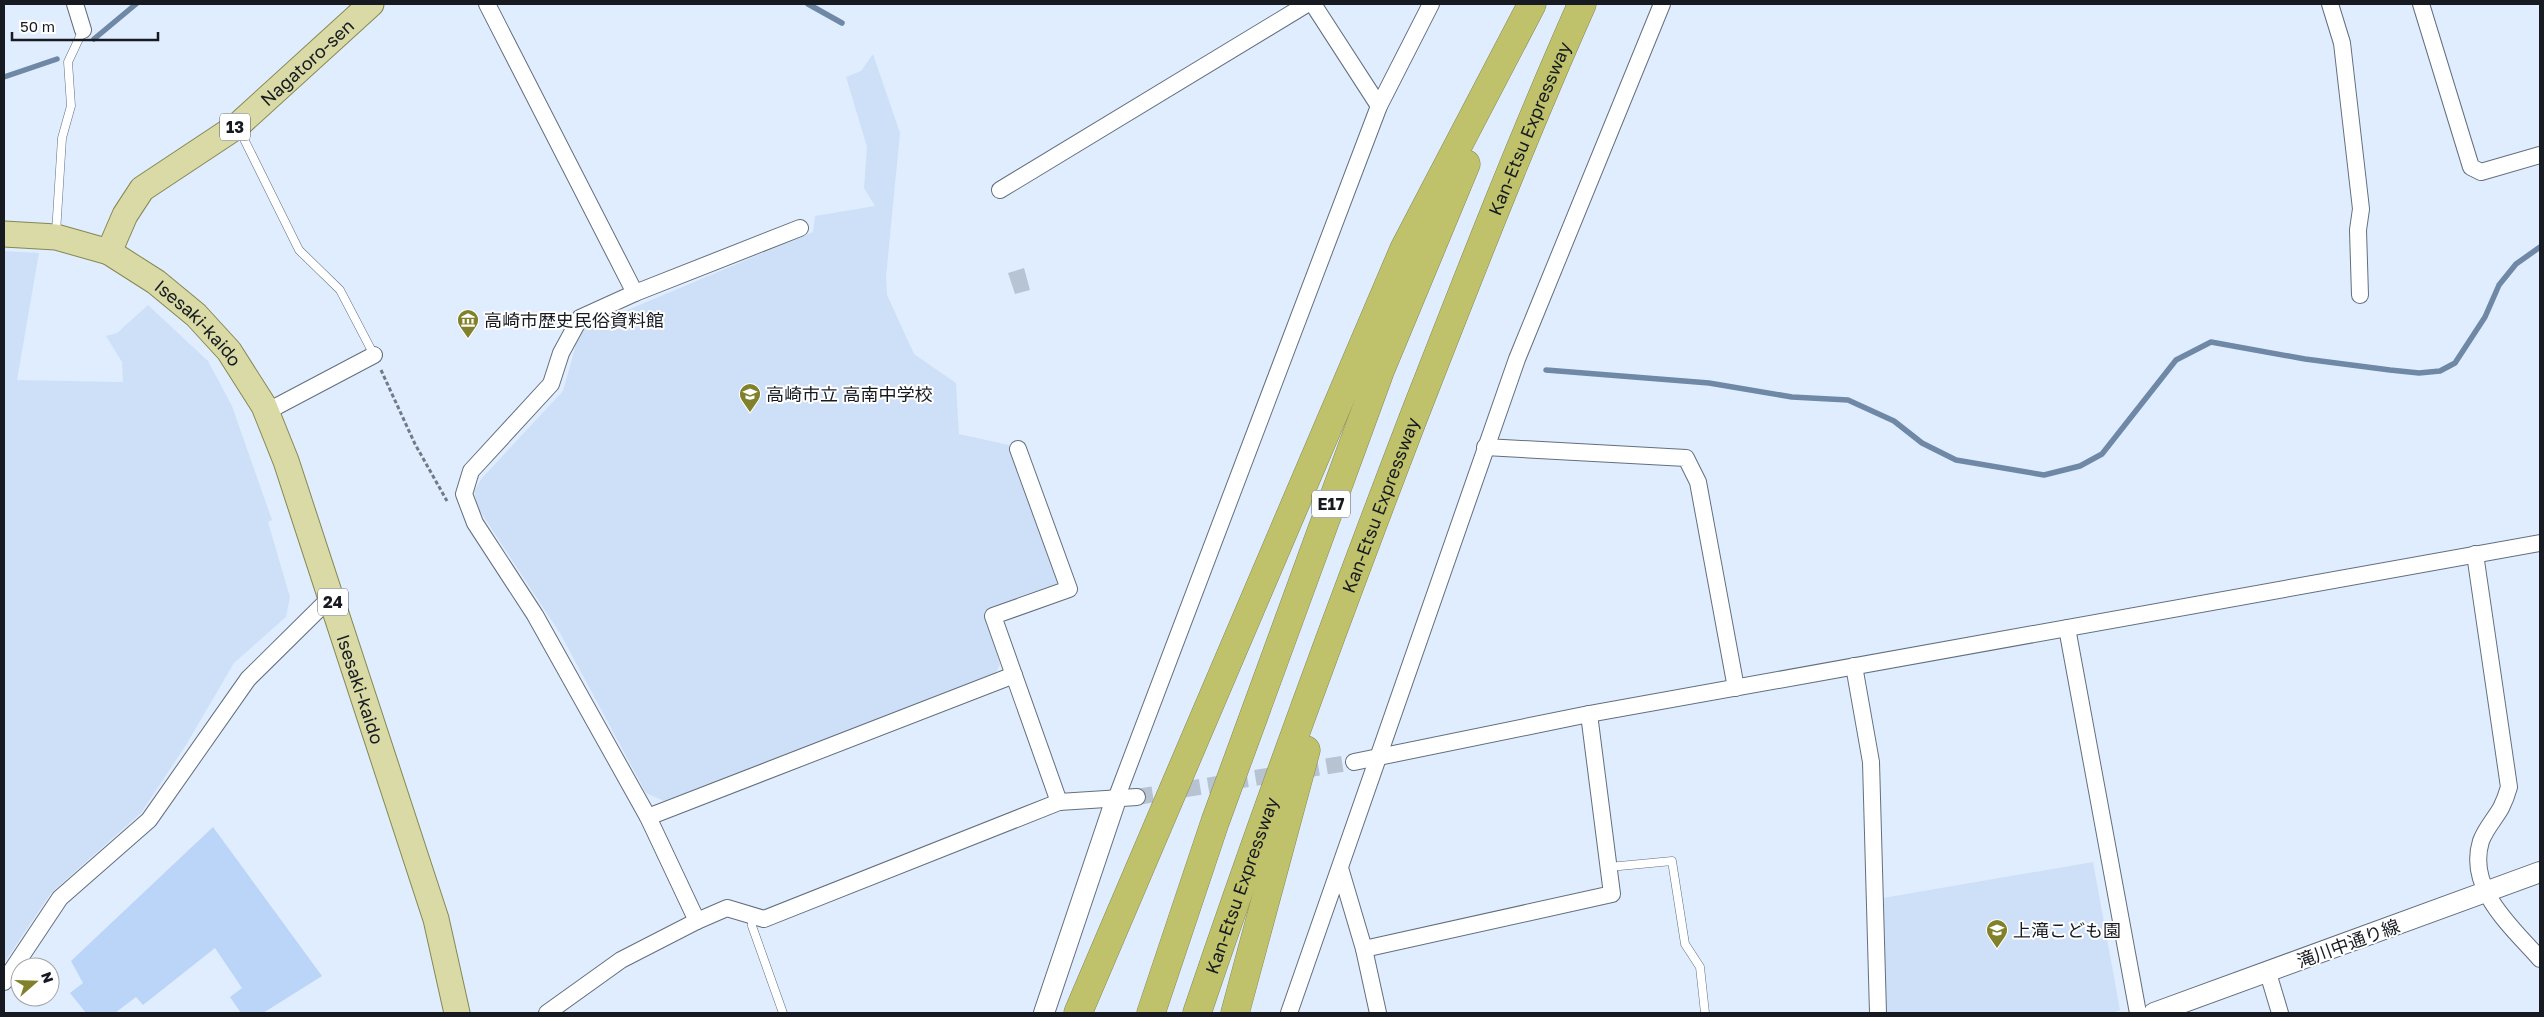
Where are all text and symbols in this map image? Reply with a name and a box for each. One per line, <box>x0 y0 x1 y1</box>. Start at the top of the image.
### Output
scale bar <box>12 10 159 42</box>
street label: Nagatoro-sen <box>256 14 358 110</box>
text: 50 m <box>20 17 55 35</box>
street label: Kan-Etsu Expressway <box>1483 38 1575 218</box>
road number: 13 <box>220 114 250 140</box>
street label: Isesaki-kaido <box>151 275 247 370</box>
museum icon: 高崎市歴史民俗資料館 <box>456 308 480 339</box>
place label: 高崎市歴史民俗資料館 <box>484 309 664 331</box>
school or university icon: 高崎市立 高南中学校 <box>738 382 762 413</box>
place label: 高崎市立 高南中学校 <box>766 383 933 405</box>
street label: Kan-Etsu Expressway <box>1337 414 1423 596</box>
road number: E17 <box>1312 490 1350 518</box>
road number: 24 <box>318 588 348 616</box>
street label: Isesaki-kaido <box>332 631 389 747</box>
street label: Kan-Etsu Expressway <box>1200 794 1282 977</box>
street label: 滝川中通り線 <box>2293 914 2403 972</box>
school or university icon: 上滝こども園 <box>1985 918 2009 949</box>
place label: 上滝こども園 <box>2013 919 2121 941</box>
north arrow <box>10 957 60 1007</box>
text: N <box>38 969 57 985</box>

